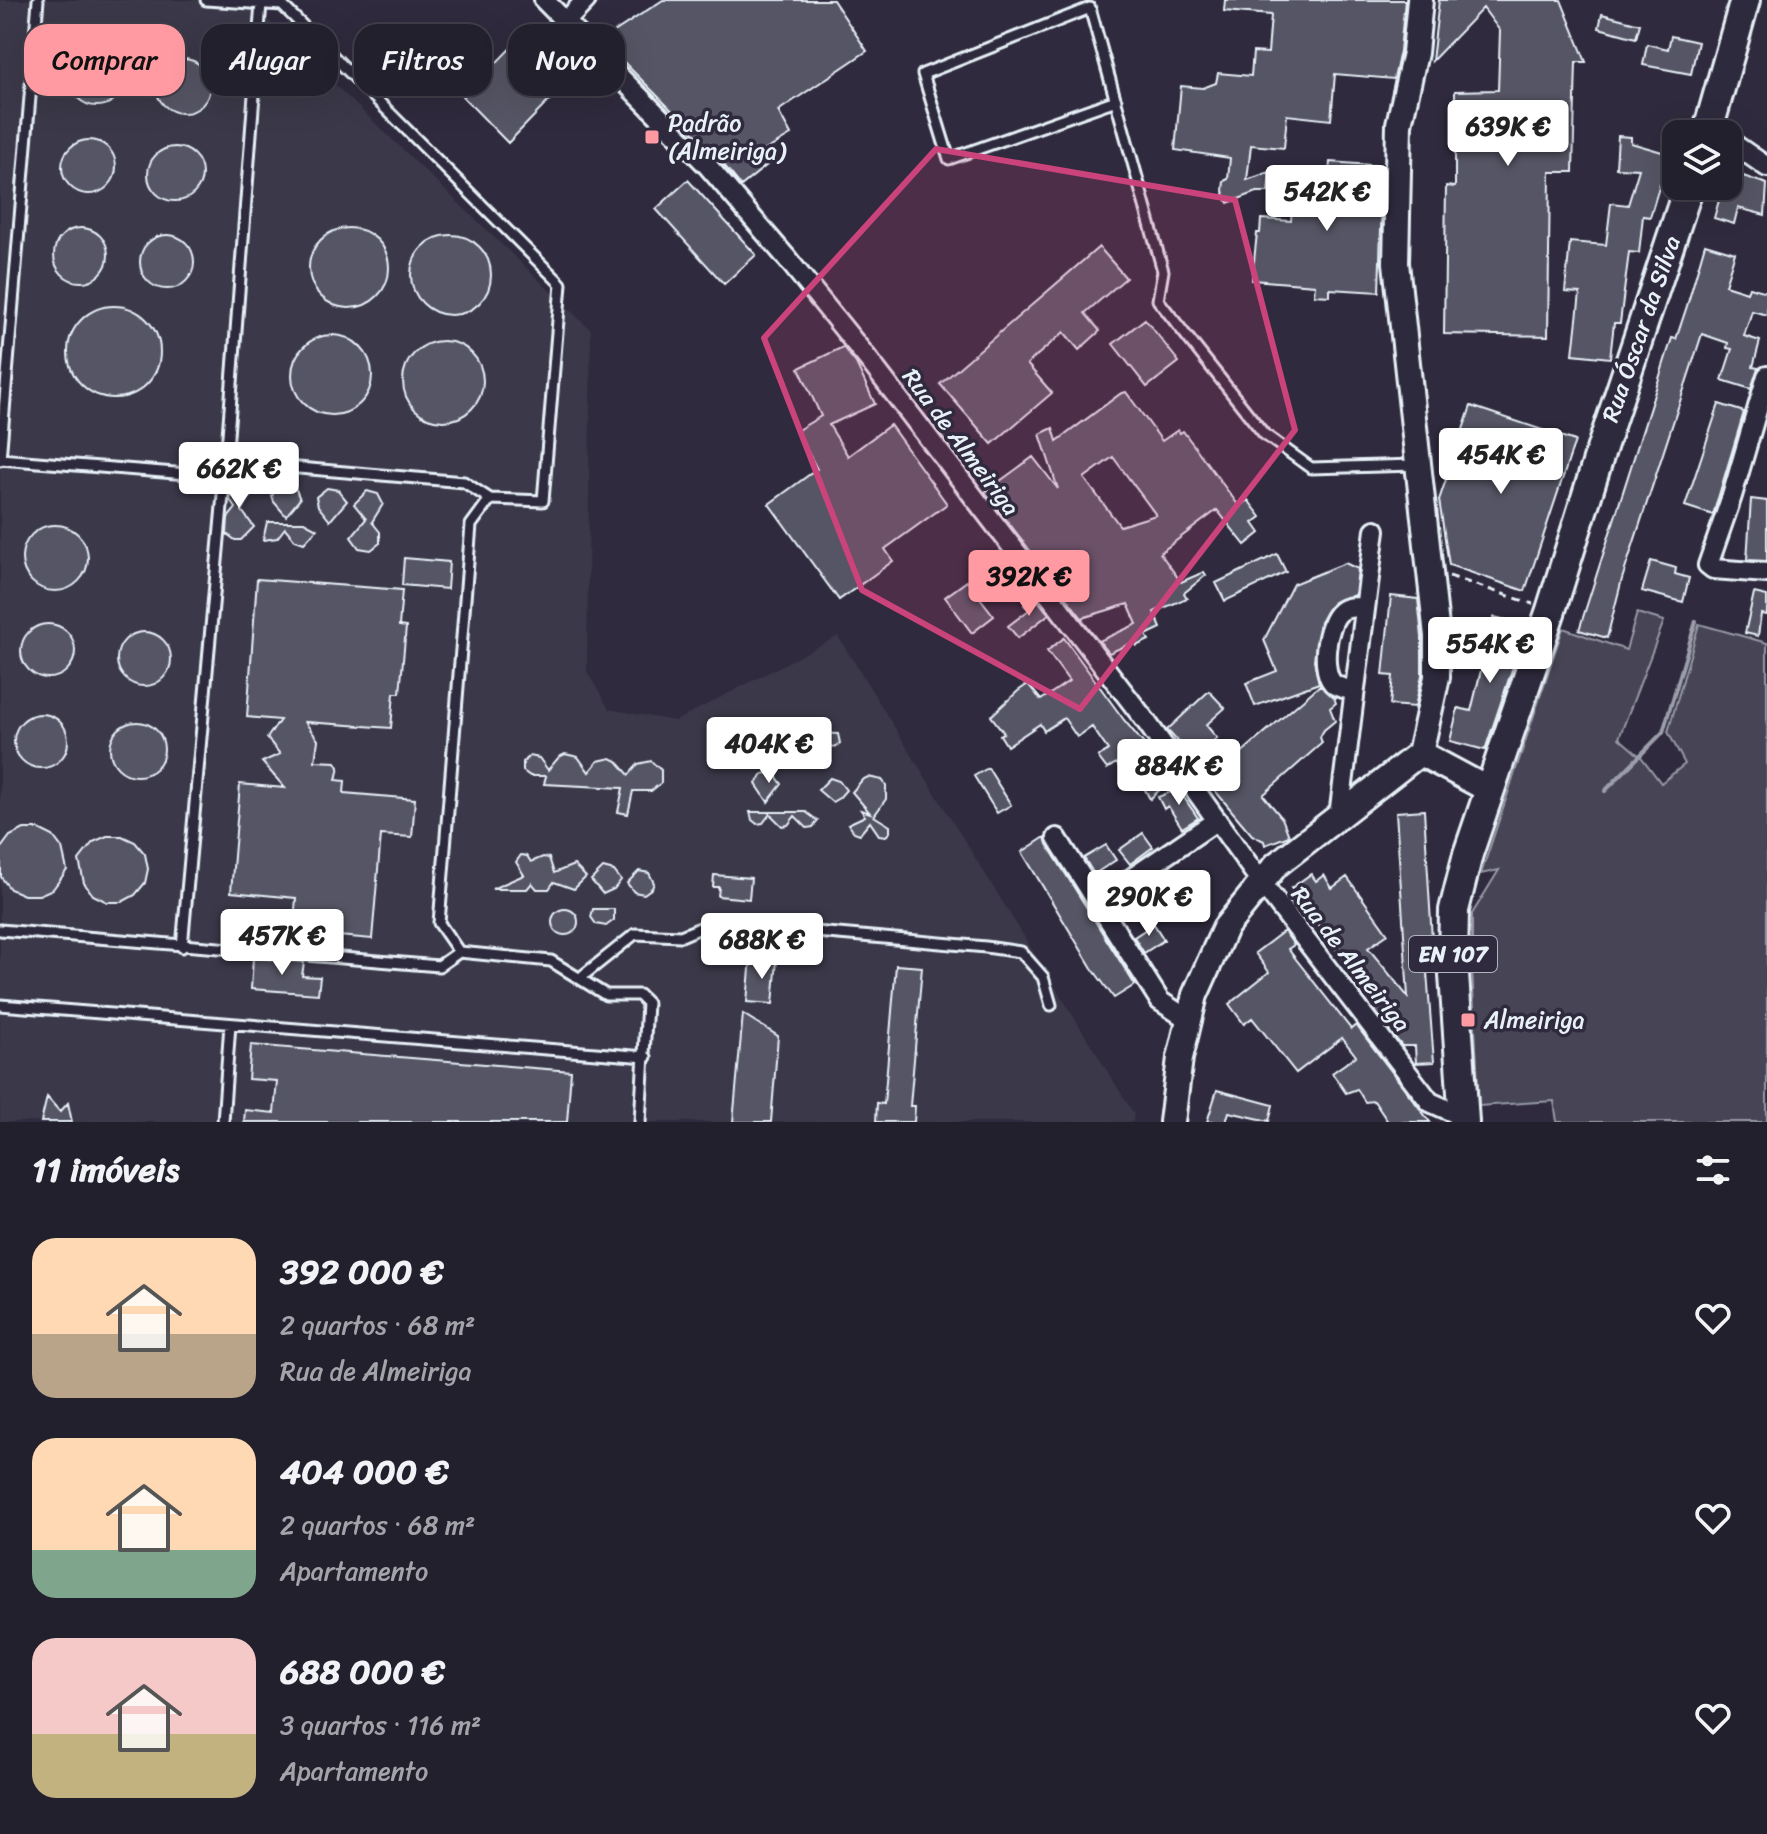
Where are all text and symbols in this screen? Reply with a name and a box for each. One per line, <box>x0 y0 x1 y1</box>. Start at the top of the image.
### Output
chip: Comprar <box>24 24 185 96</box>
chip: Alugar <box>201 24 338 96</box>
chip: Filtros <box>354 24 492 96</box>
chip: Novo <box>508 24 625 96</box>
pin: 639K € <box>1443 100 1573 168</box>
place label: Padrão (Almeiriga) <box>668 102 787 172</box>
text: 639K € <box>1466 103 1550 149</box>
map controls <box>1662 120 1742 200</box>
button: layers <box>1662 120 1742 200</box>
marker: Padrão (Almeiriga) <box>643 128 661 146</box>
pin: 542K € <box>1262 165 1392 233</box>
text: 542K € <box>1284 168 1370 214</box>
street label: Rua Óscar da Silva <box>1589 230 1693 428</box>
street label: Rua de Almeiriga <box>891 359 1031 525</box>
pin: 454K € <box>1436 428 1566 496</box>
text: 454K € <box>1457 431 1545 477</box>
pin: 662K € <box>174 442 304 510</box>
text: 662K € <box>197 445 281 491</box>
pin: 392K € <box>964 550 1094 618</box>
text: 392K € <box>986 553 1072 599</box>
pin: 554K € <box>1425 617 1555 685</box>
text: 554K € <box>1446 620 1534 666</box>
pin: 404K € <box>704 717 834 785</box>
text: 404K € <box>725 720 813 766</box>
pin: 884K € <box>1114 739 1244 807</box>
text: 884K € <box>1135 742 1223 788</box>
pin: 290K € <box>1084 870 1214 938</box>
text: 290K € <box>1105 873 1193 919</box>
street label: Rua de Almeiriga <box>1280 876 1422 1042</box>
pin: 457K € <box>217 909 347 977</box>
text: 457K € <box>239 912 325 958</box>
pin: 688K € <box>697 913 827 981</box>
text: 688K € <box>719 916 805 962</box>
road number: EN 107 <box>1409 936 1497 972</box>
place label: Almeiriga <box>1483 999 1585 1041</box>
marker: Almeiriga <box>1459 1011 1477 1029</box>
text: 11 imóveis <box>32 1140 179 1200</box>
icon: filters <box>1691 1148 1735 1192</box>
text: 392 000 € <box>280 1242 444 1302</box>
icon: home <box>96 1270 192 1366</box>
icon: heart <box>1691 1296 1735 1340</box>
text: 2 quartos · 68 m² <box>280 1302 475 1348</box>
text: Rua de Almeiriga <box>280 1348 472 1394</box>
text: 404 000 € <box>280 1442 449 1502</box>
icon: home <box>96 1470 192 1566</box>
icon: heart <box>1691 1496 1735 1540</box>
text: 2 quartos · 68 m² <box>280 1502 475 1548</box>
text: Apartamento <box>280 1548 428 1594</box>
text: 688 000 € <box>280 1642 445 1702</box>
icon: home <box>96 1670 192 1766</box>
icon: heart <box>1691 1696 1735 1740</box>
text: 3 quartos · 116 m² <box>280 1702 481 1748</box>
text: Apartamento <box>280 1748 428 1794</box>

